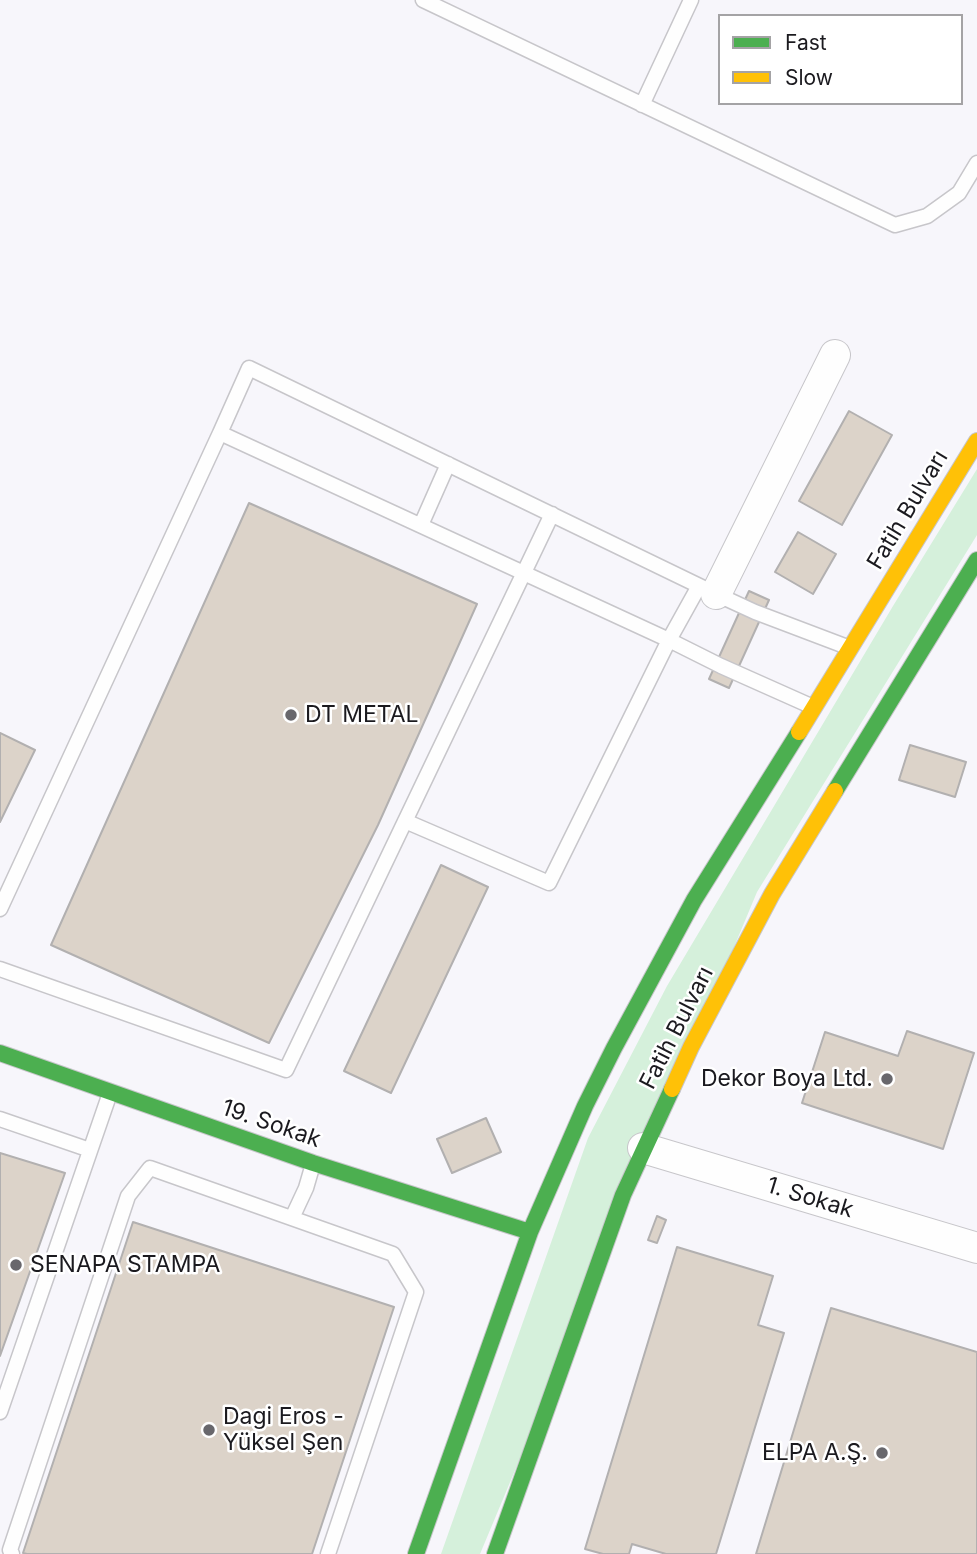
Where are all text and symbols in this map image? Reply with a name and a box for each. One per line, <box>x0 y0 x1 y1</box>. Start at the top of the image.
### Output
legend <box>718 14 963 105</box>
text: Fast <box>785 30 827 55</box>
text: Slow <box>785 65 833 90</box>
street label: Fatih Bulvarı <box>862 446 954 574</box>
place label: DT METAL <box>305 701 419 729</box>
marker: DT METAL <box>283 707 299 723</box>
street label: Fatih Bulvarı <box>634 962 720 1094</box>
place label: Dekor Boya Ltd. <box>701 1065 873 1093</box>
marker: Dekor Boya Ltd. <box>879 1071 895 1087</box>
street label: 19. Sokak <box>218 1094 324 1154</box>
street label: 1. Sokak <box>763 1172 857 1224</box>
place label: SENAPA STAMPA <box>30 1251 220 1279</box>
marker: SENAPA STAMPA <box>8 1257 24 1273</box>
place label: Dagi Eros - Yüksel Şen <box>223 1403 344 1457</box>
marker: Dagi Eros - Yüksel Şen <box>201 1422 217 1438</box>
place label: ELPA A.Ş. <box>762 1439 868 1467</box>
marker: ELPA A.Ş. <box>874 1445 890 1461</box>

